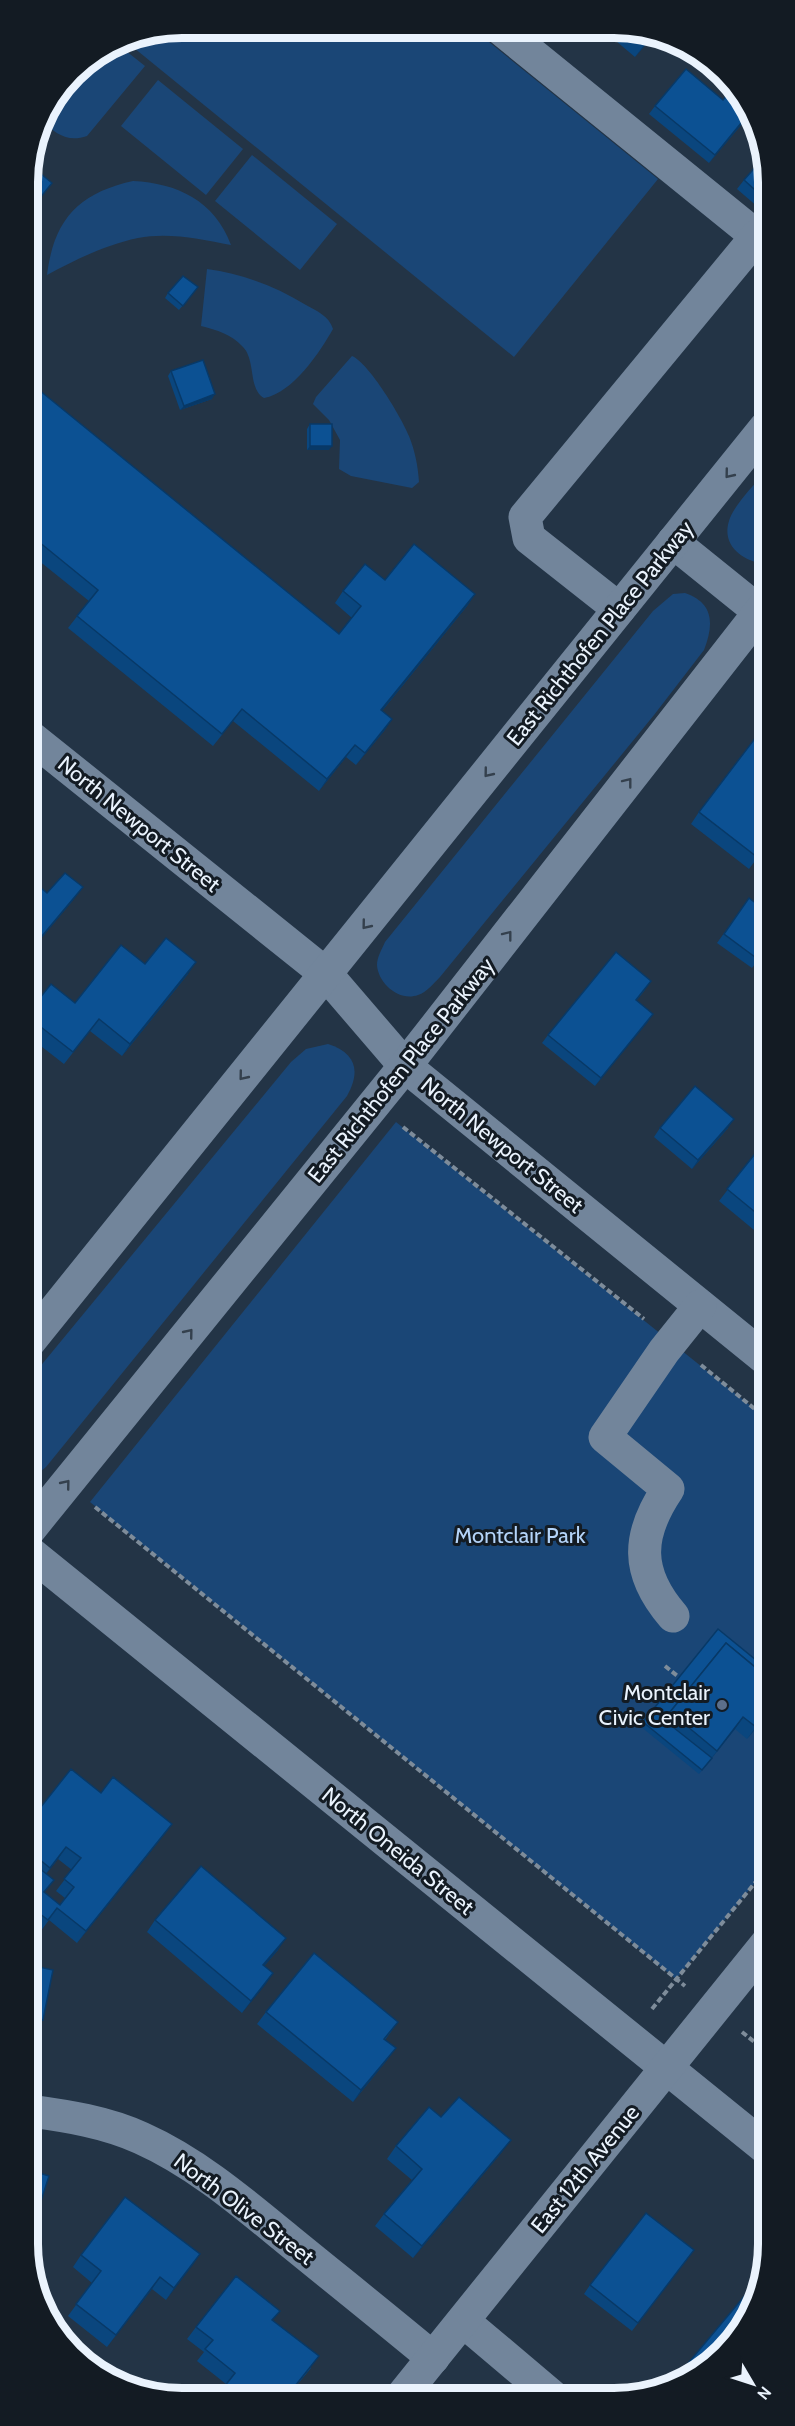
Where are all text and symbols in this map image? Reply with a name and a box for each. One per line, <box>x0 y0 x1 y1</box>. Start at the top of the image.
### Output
one-way arrow <box>725 467 736 478</box>
street label: East Richthofen Place Parkway <box>501 515 699 751</box>
street label: North Newport Street <box>52 750 226 898</box>
one-way arrow <box>484 766 495 777</box>
one-way arrow <box>621 777 632 788</box>
one-way arrow <box>362 918 373 929</box>
one-way arrow <box>500 931 511 942</box>
street label: East Richthofen Place Parkway <box>302 952 500 1188</box>
one-way arrow <box>240 1070 251 1081</box>
street label: North Newport Street <box>415 1071 589 1219</box>
one-way arrow <box>181 1329 192 1340</box>
one-way arrow <box>58 1480 69 1491</box>
park label: Montclair Park <box>454 1522 586 1549</box>
place label: Montclair Civic Center <box>599 1679 710 1731</box>
marker: Montclair Civic Center <box>715 1698 729 1712</box>
street label: North Oneida Street <box>317 1781 480 1921</box>
street label: East 12th Avenue <box>525 2100 645 2238</box>
street label: North Olive Street <box>169 2147 320 2271</box>
north arrow <box>723 2354 783 2414</box>
text: N <box>753 2383 775 2403</box>

